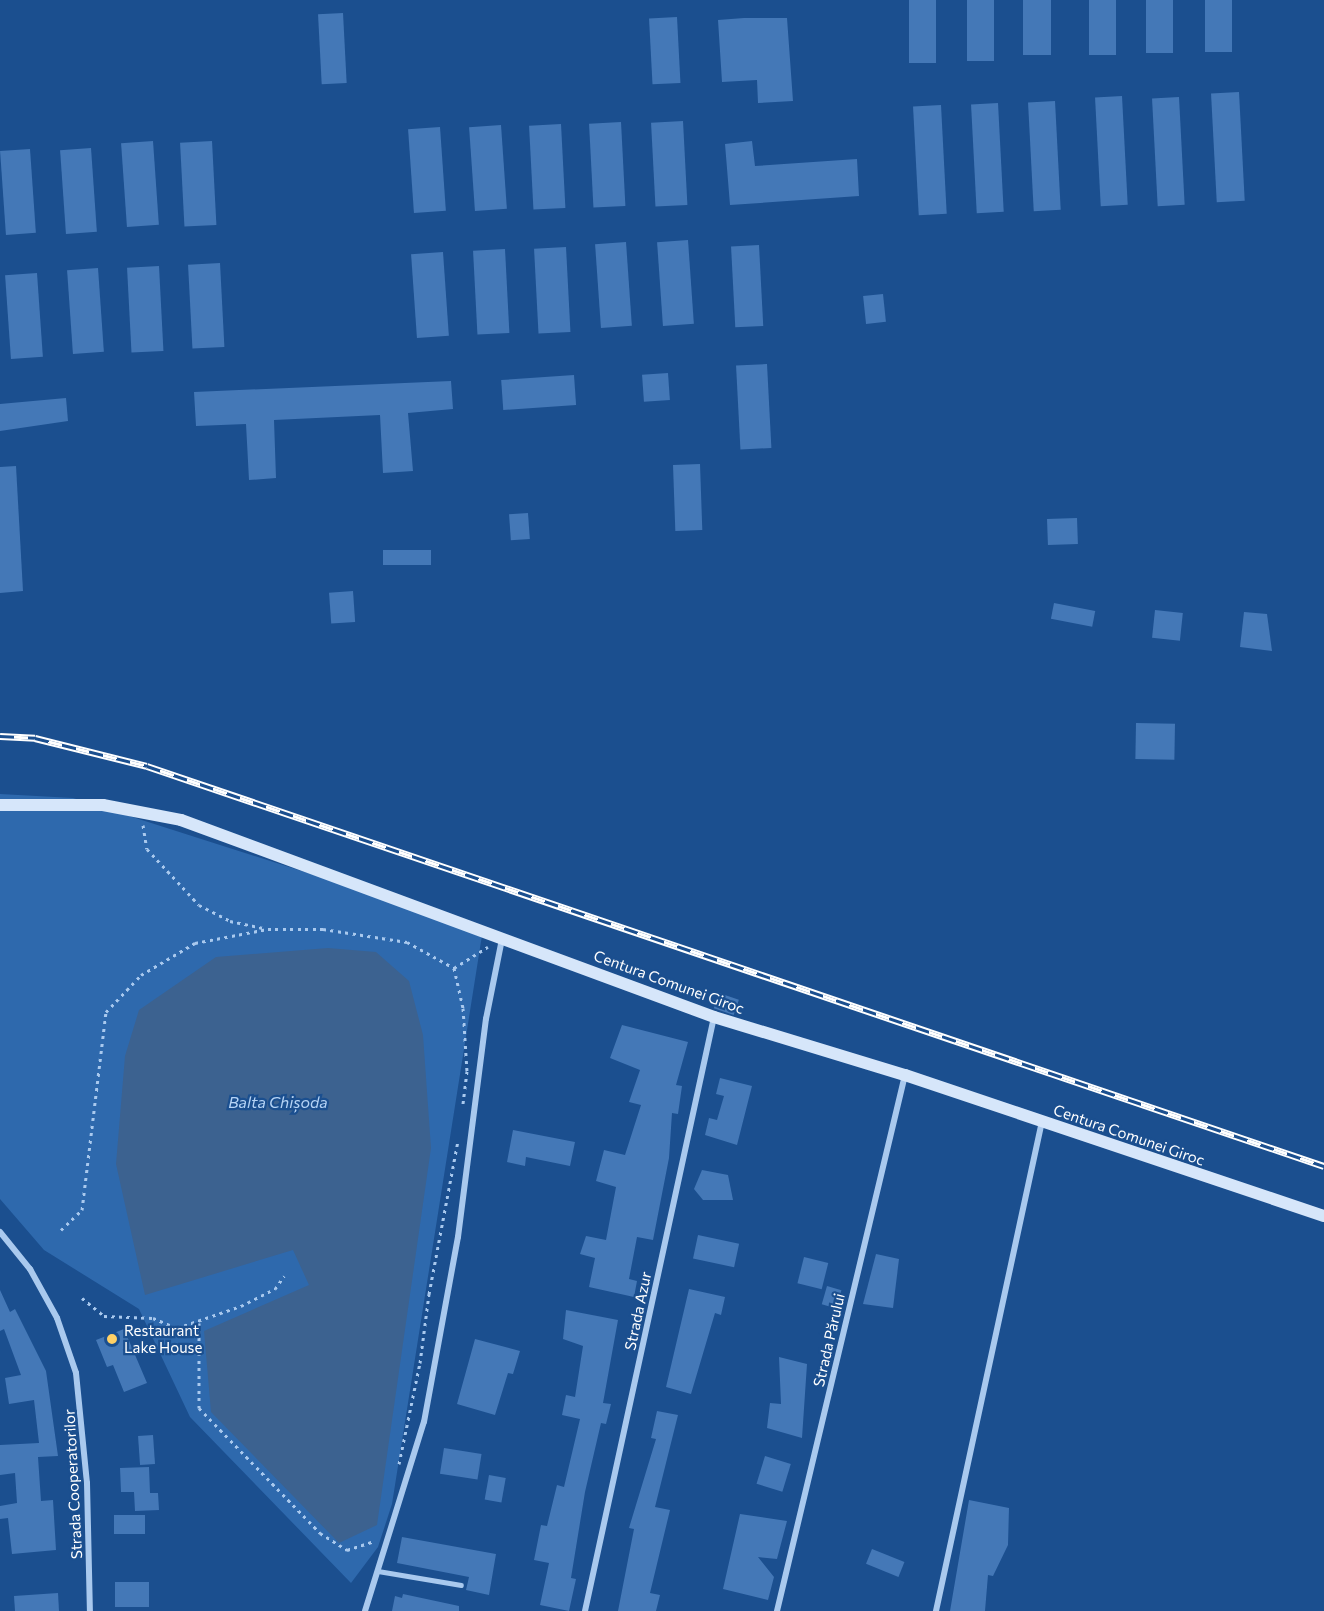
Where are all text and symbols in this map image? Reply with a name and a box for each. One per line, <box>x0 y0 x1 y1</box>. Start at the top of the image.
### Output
street label: Centura Comunei Giroc <box>591 946 747 1018</box>
water label: Balta Chișoda <box>228 1092 328 1112</box>
street label: Centura Comunei Giroc <box>1051 1101 1207 1169</box>
street label: Strada Azur <box>621 1270 655 1352</box>
street label: Strada Părului <box>809 1291 849 1389</box>
place label: Restaurant Lake House <box>124 1321 202 1356</box>
marker: Restaurant Lake House <box>105 1332 119 1346</box>
street label: Strada Cooperatorilor <box>60 1409 86 1559</box>

